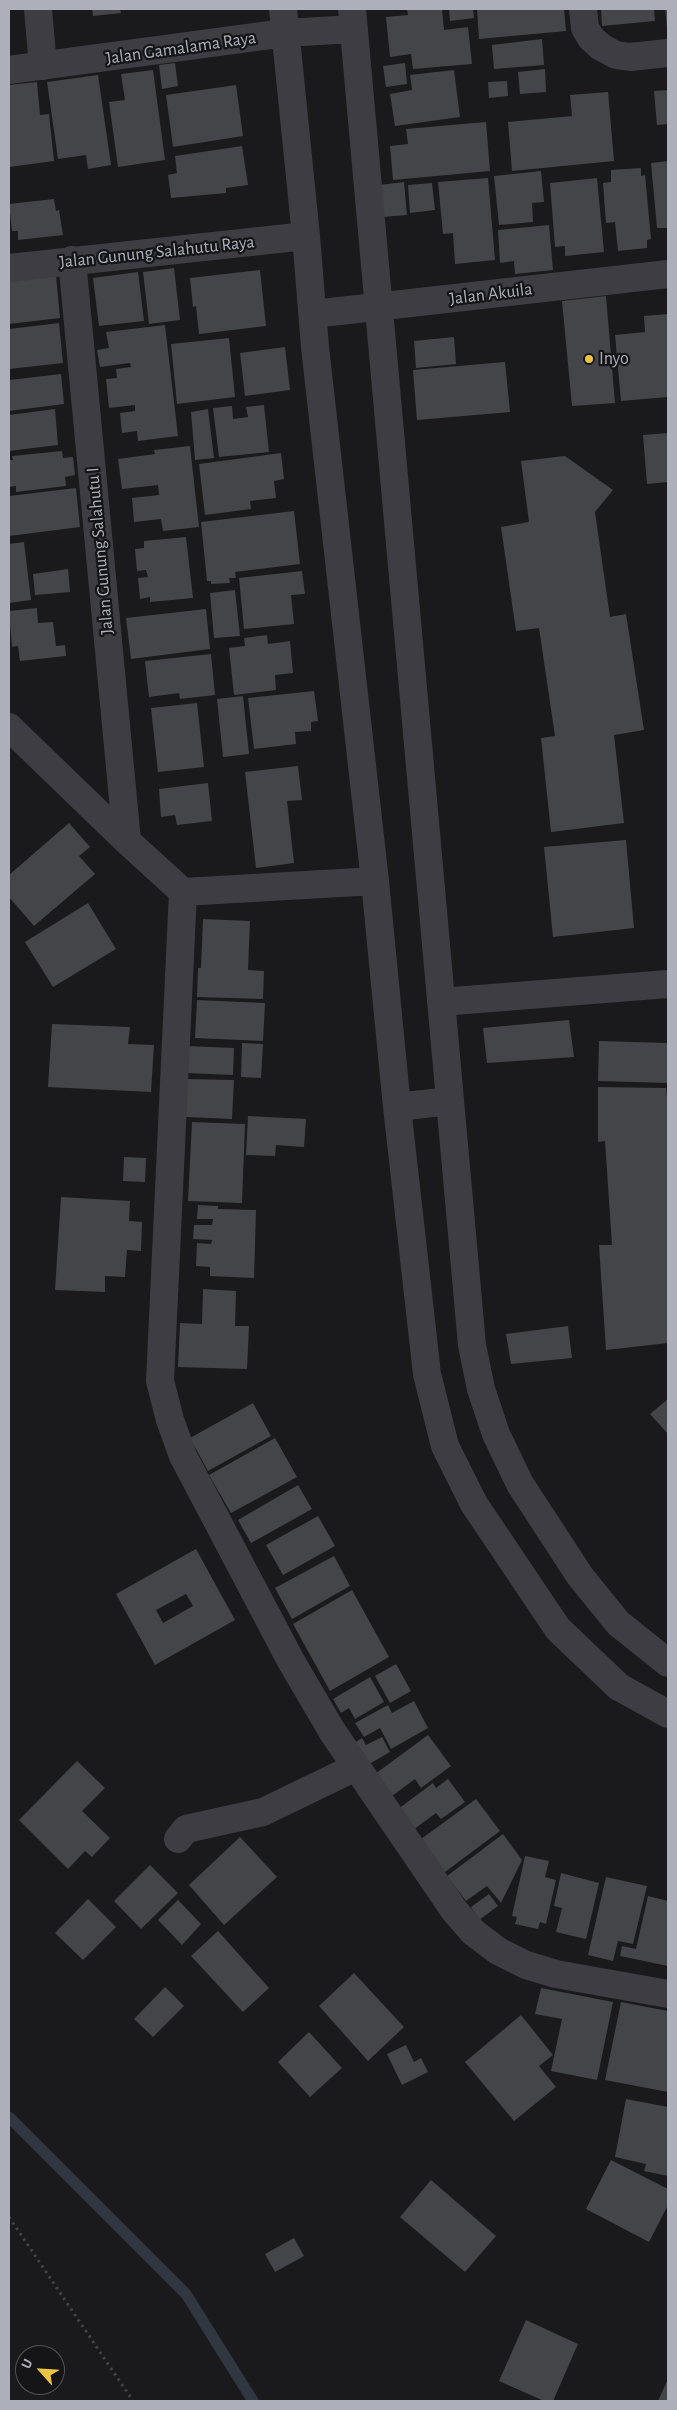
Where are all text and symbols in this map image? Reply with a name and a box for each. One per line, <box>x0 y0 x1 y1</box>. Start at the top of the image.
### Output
street label: Jalan Gamalama Raya <box>104 27 258 69</box>
street label: Jalan Gunung Salahutu Raya <box>58 231 256 273</box>
street label: Jalan Akuila <box>448 278 534 310</box>
place label: Inyo <box>599 348 629 370</box>
marker: Inyo <box>583 353 595 365</box>
street label: Jalan Gunung Salahutu I <box>82 467 118 635</box>
north arrow <box>15 2345 65 2395</box>
text: U <box>19 2357 36 2371</box>

